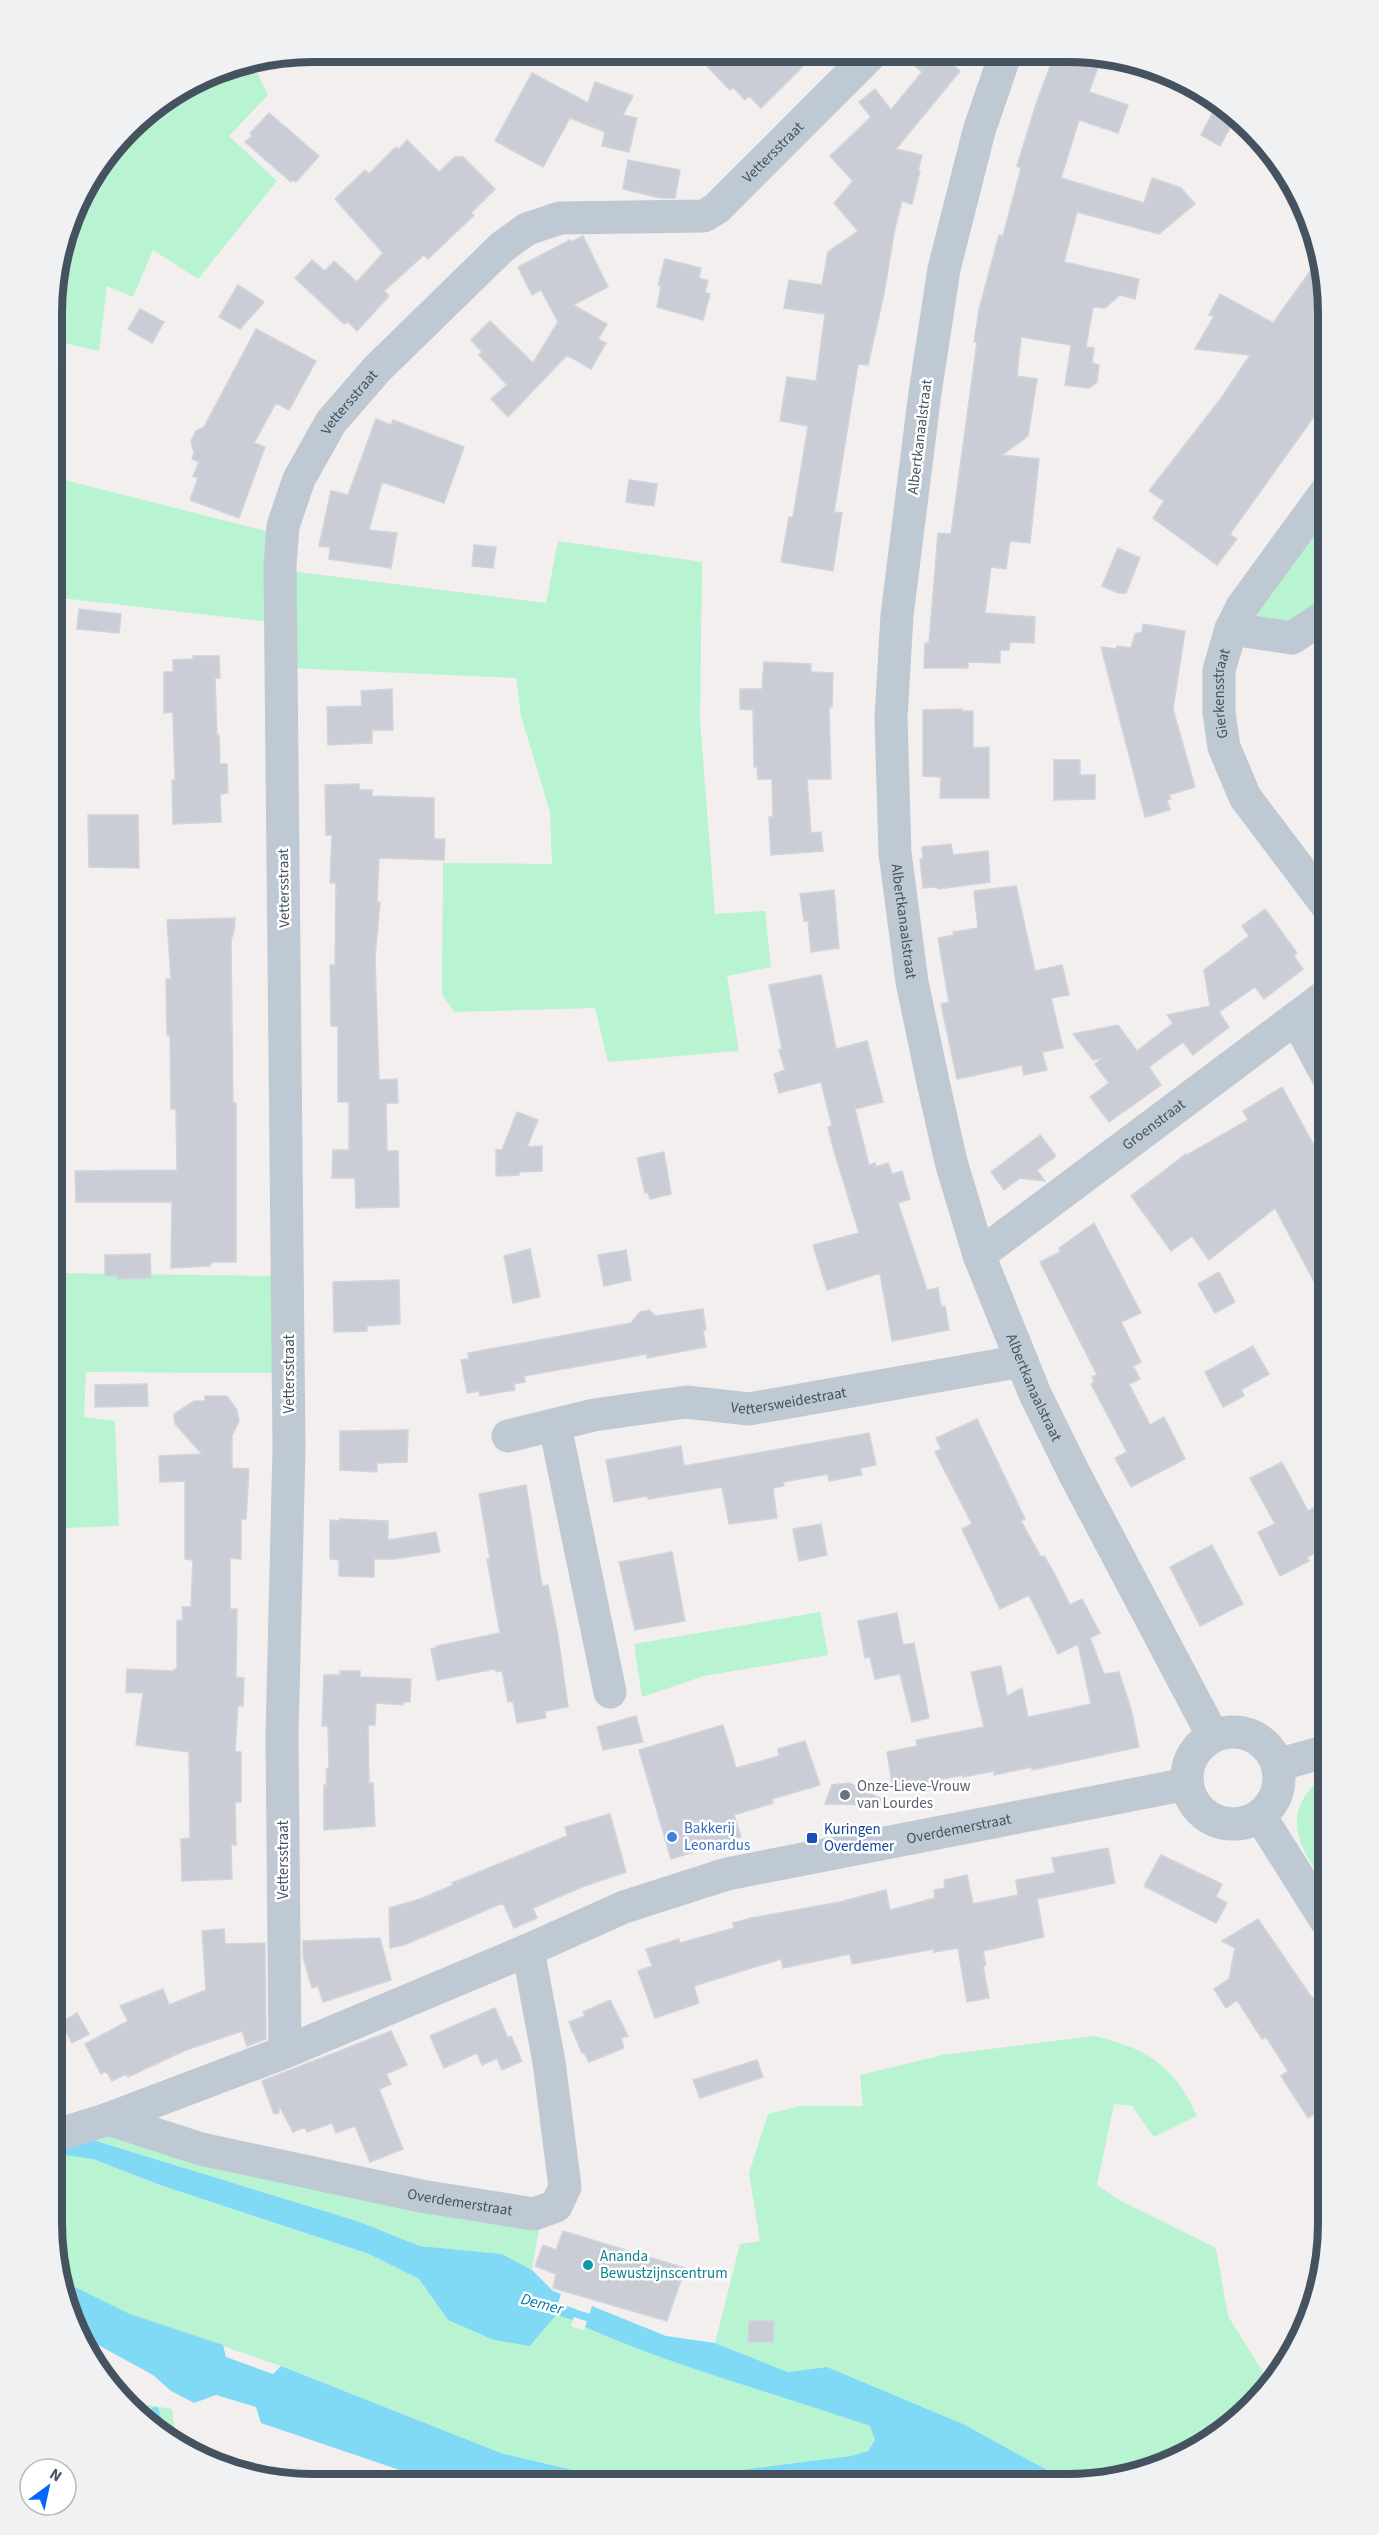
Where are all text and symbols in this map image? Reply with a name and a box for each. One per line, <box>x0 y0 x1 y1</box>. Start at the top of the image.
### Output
street label: Vettersstraat <box>737 117 808 188</box>
street label: Vettersstraat <box>316 365 382 438</box>
street label: Albertkanaalstraat <box>903 378 937 496</box>
street label: Gierkensstraat <box>1209 646 1235 740</box>
street label: Vettersstraat <box>273 848 295 928</box>
street label: Albertkanaalstraat <box>886 862 922 980</box>
street label: Groenstraat <box>1118 1094 1190 1155</box>
street label: Albertkanaalstraat <box>1001 1330 1067 1445</box>
street label: Vettersstraat <box>279 1334 300 1414</box>
street label: Vettersweidestraat <box>730 1382 848 1420</box>
place label: Onze-Lieve-Vrouw van Lourdes <box>857 1776 971 1814</box>
marker: Onze-Lieve-Vrouw van Lourdes <box>838 1788 852 1802</box>
street label: Overdemerstraat <box>905 1808 1013 1849</box>
place label: Bakkerij Leonardus <box>684 1818 750 1856</box>
place label: Kuringen Overdemer <box>824 1819 895 1857</box>
street label: Vettersstraat <box>273 1820 294 1900</box>
marker: Bakkerij Leonardus <box>665 1830 679 1844</box>
marker: Kuringen Overdemer <box>805 1831 819 1845</box>
street label: Overdemerstraat <box>405 2183 514 2221</box>
place label: Ananda Bewustzijnscentrum <box>600 2246 728 2284</box>
marker: Ananda Bewustzijnscentrum <box>581 2258 595 2272</box>
water label: Demer <box>518 2288 567 2321</box>
north arrow <box>18 2457 78 2517</box>
text: N <box>45 2463 66 2487</box>

